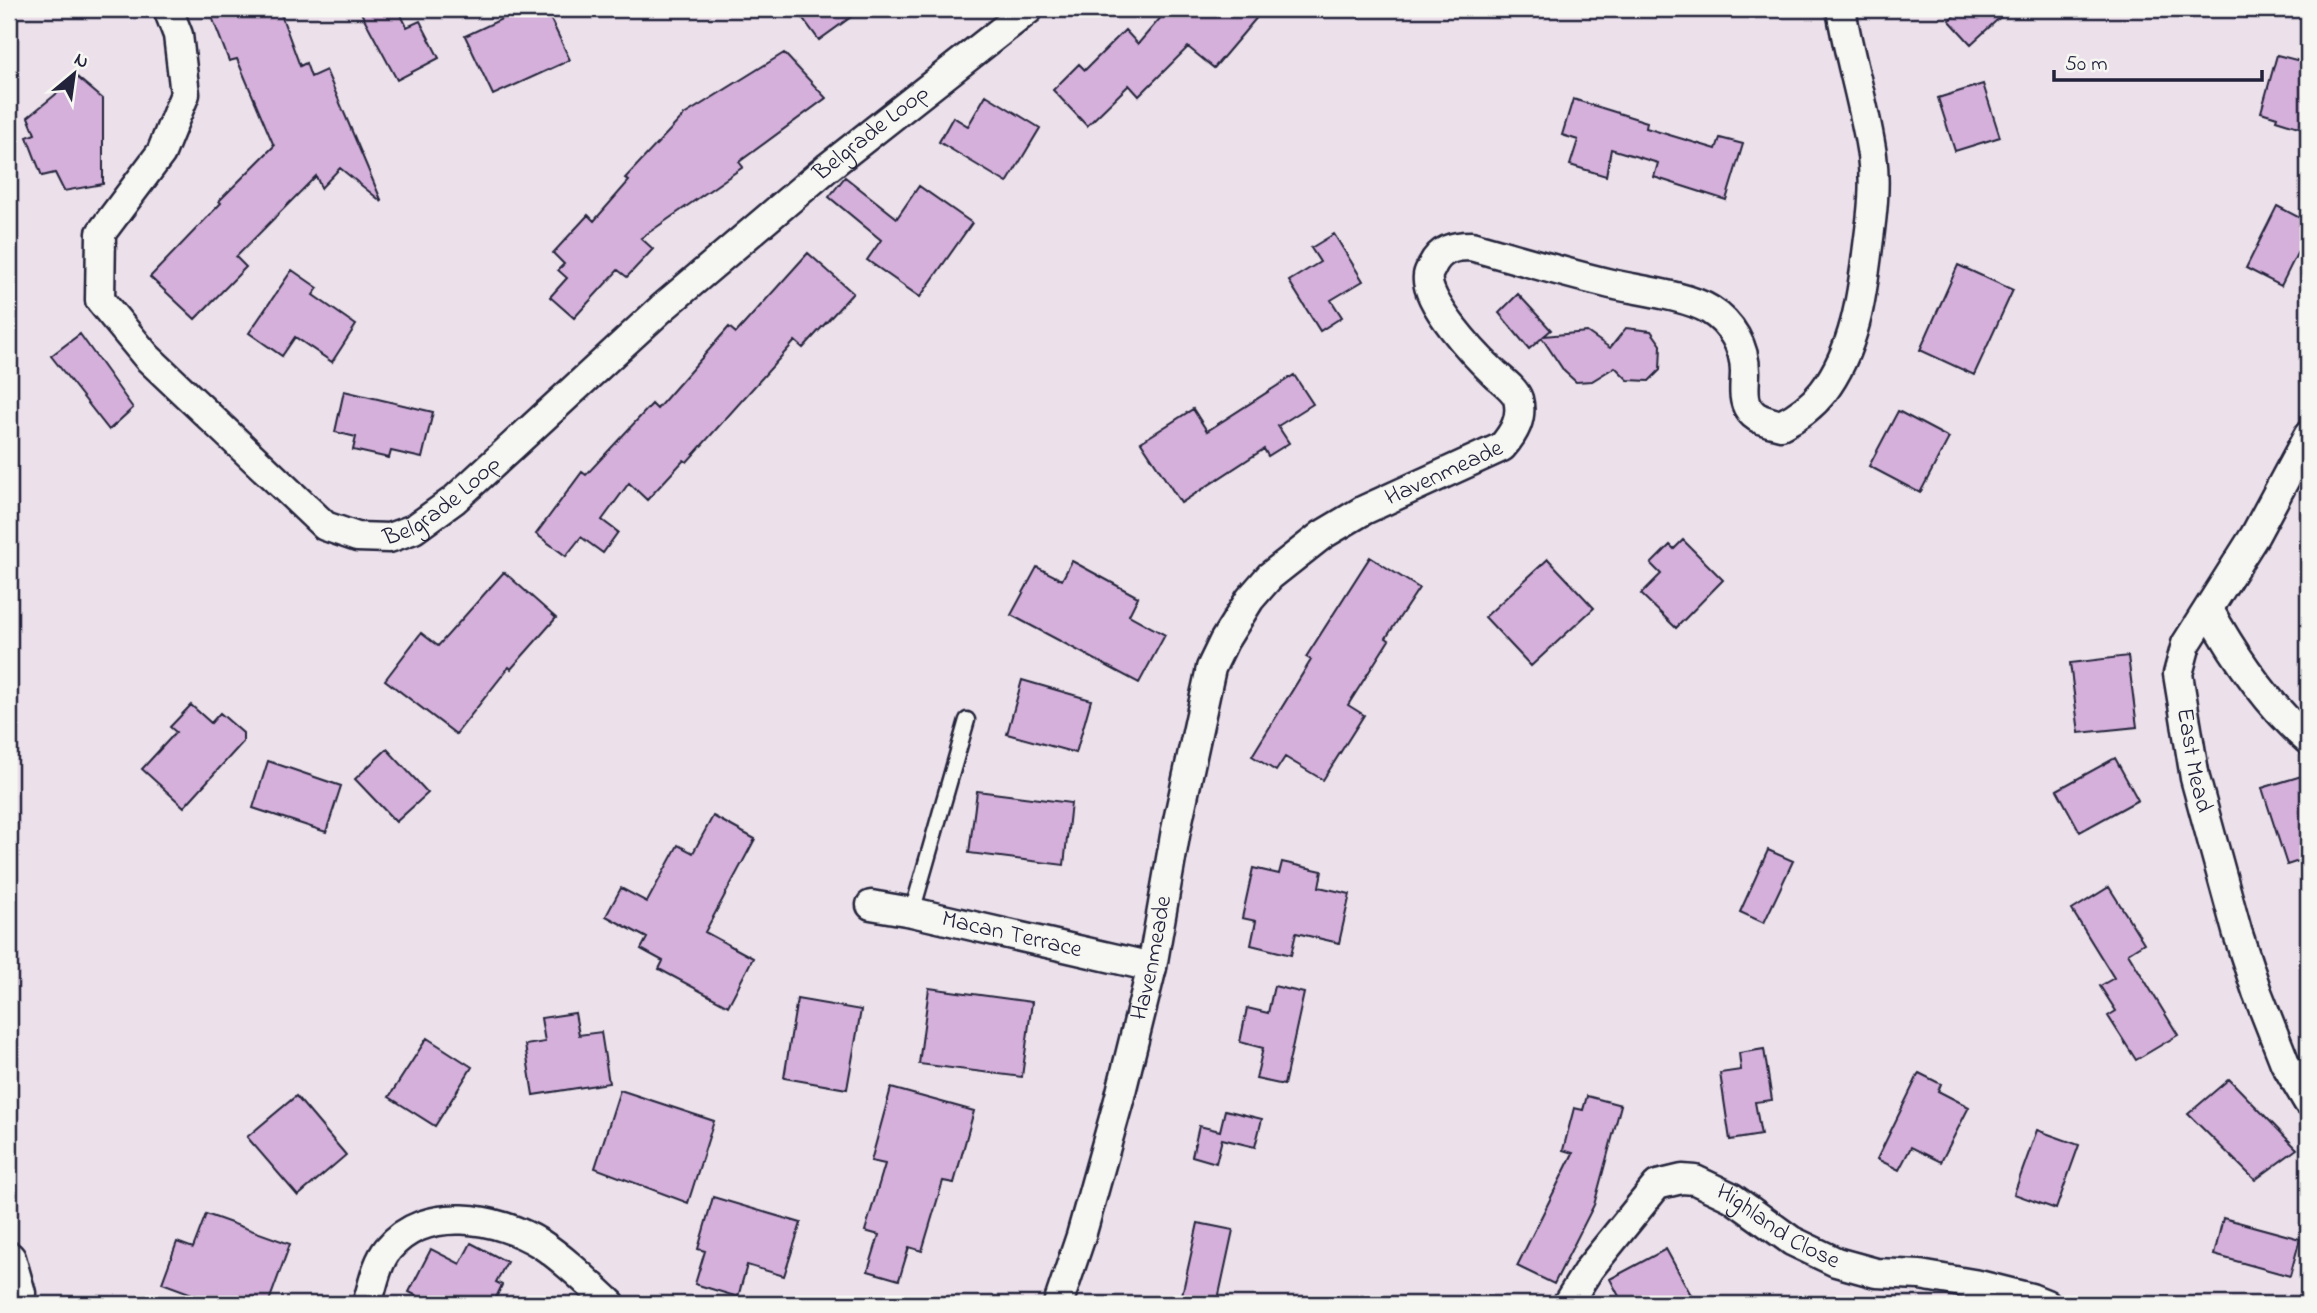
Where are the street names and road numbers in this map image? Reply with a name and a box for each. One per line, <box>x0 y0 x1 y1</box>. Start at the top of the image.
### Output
street label: Belgrade Loop <box>805 76 937 191</box>
street label: Havenmeade <box>1380 431 1509 515</box>
street label: Belgrade Loop <box>378 447 509 556</box>
street label: East Mead <box>2166 706 2221 817</box>
street label: Havenmeade <box>1122 893 1182 1024</box>
street label: Macan Terrace <box>938 902 1086 968</box>
street label: Highland Close <box>1711 1175 1846 1279</box>

